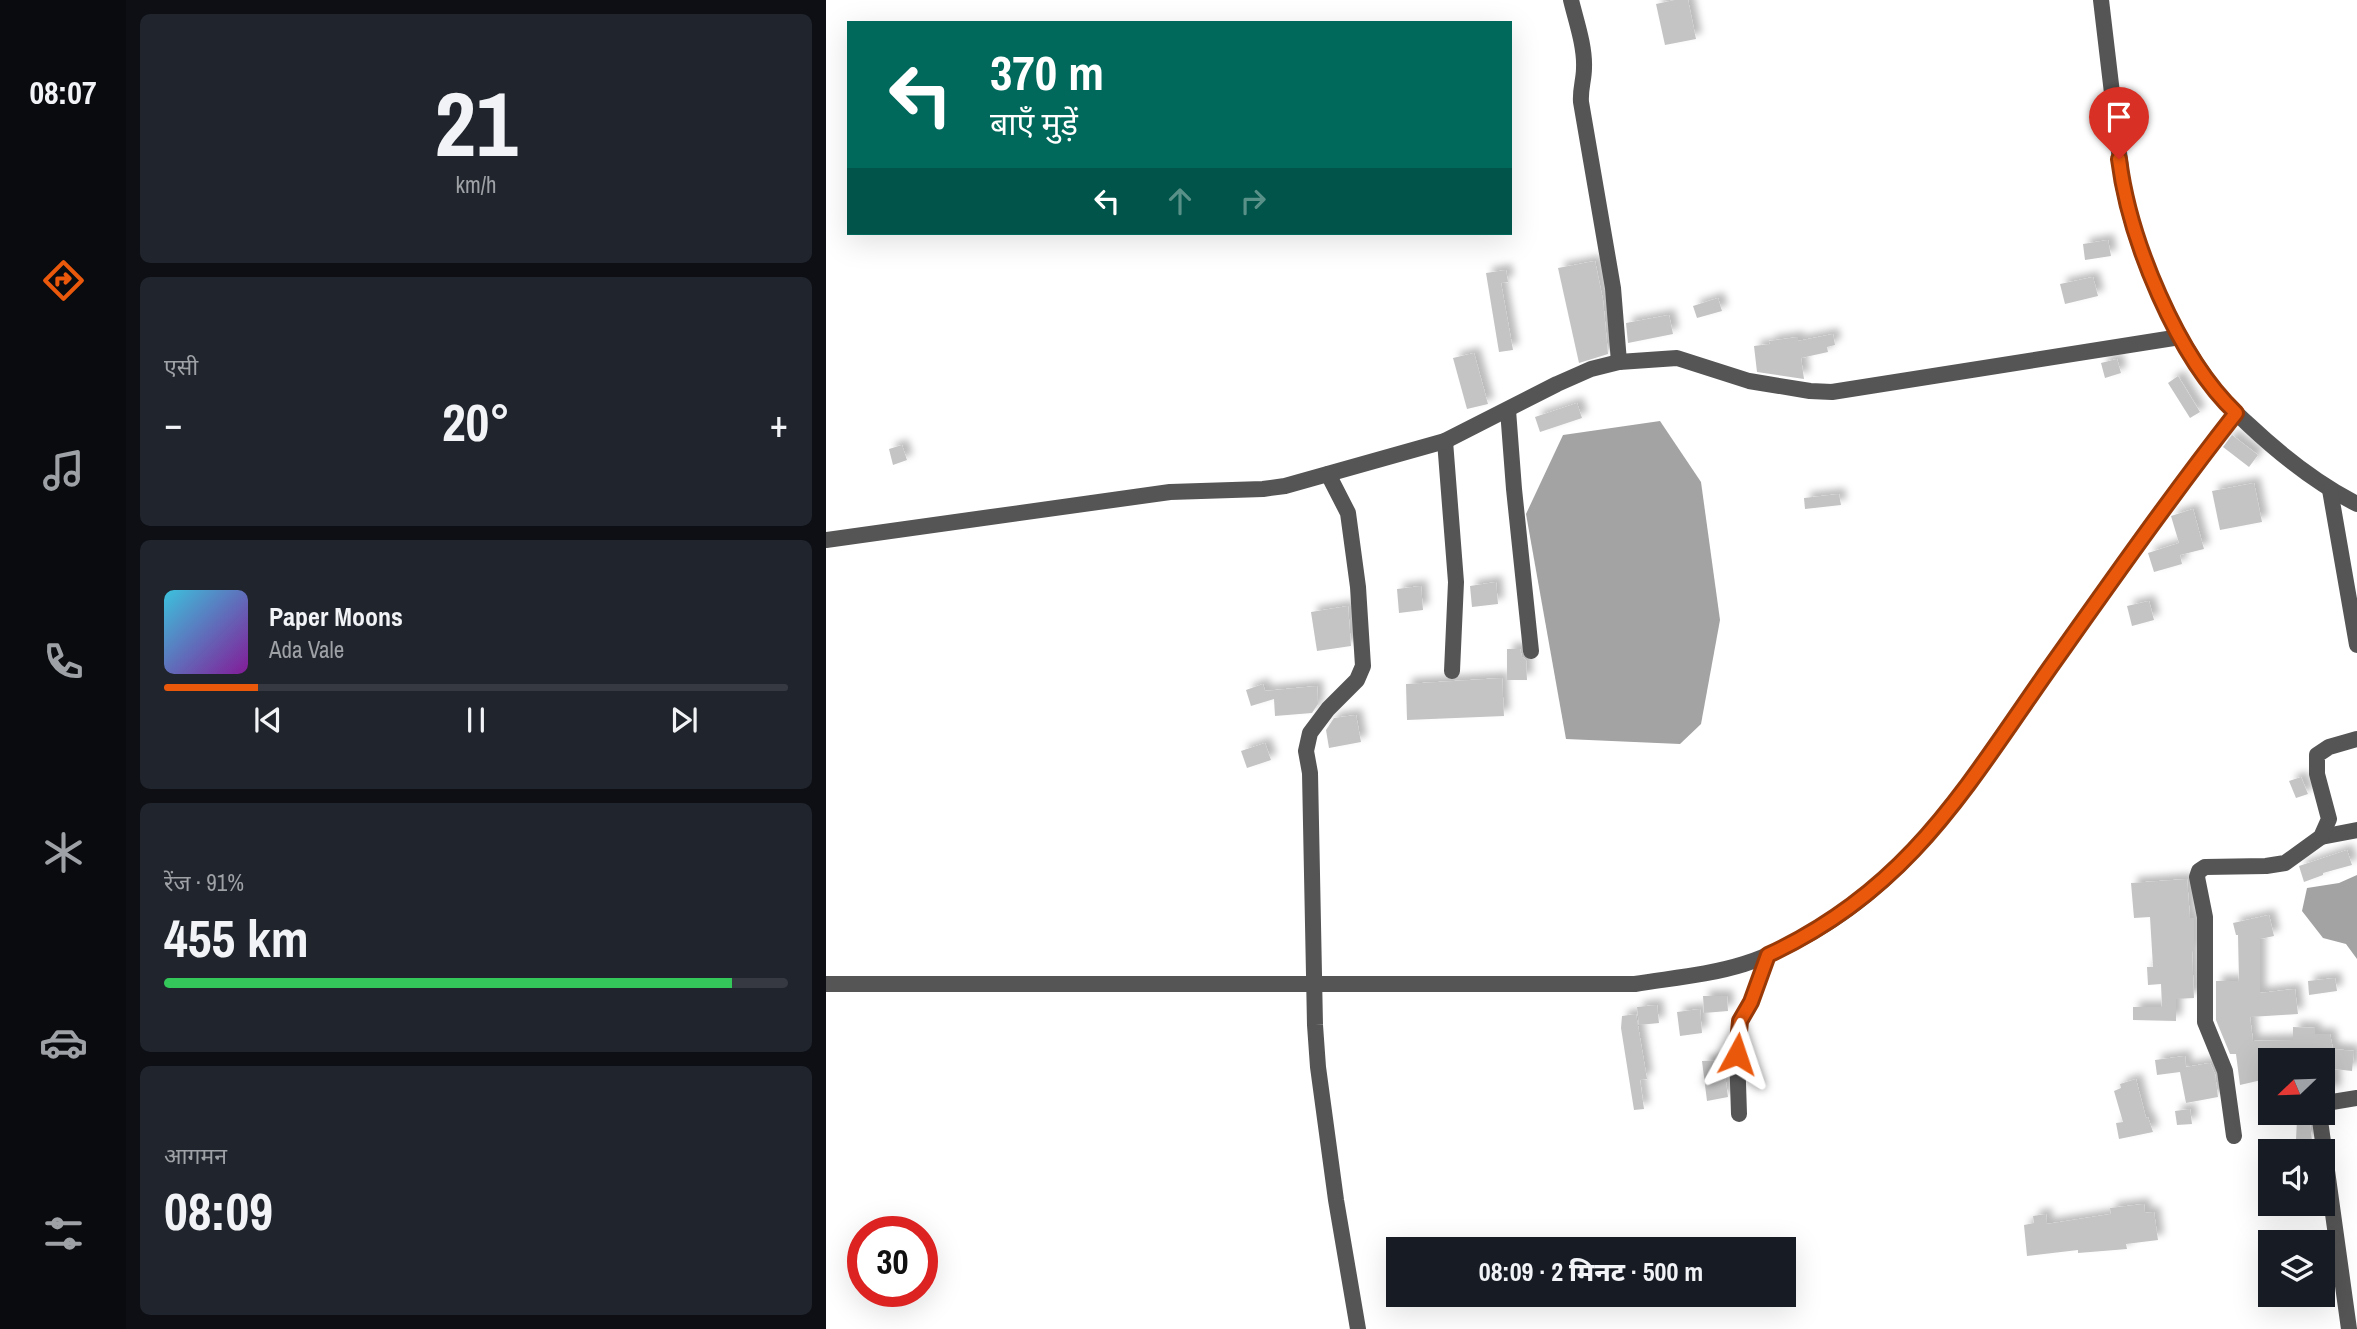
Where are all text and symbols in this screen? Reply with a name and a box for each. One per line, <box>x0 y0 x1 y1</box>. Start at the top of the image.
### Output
text: 370 m <box>990 39 1104 105</box>
icon: left <box>875 49 966 140</box>
text: 21 <box>435 62 518 184</box>
text: 08:07 <box>29 71 97 114</box>
pin <box>2089 87 2149 159</box>
icon: arrive <box>2100 98 2138 136</box>
text: बाएँ मुड़ें <box>990 102 1078 145</box>
text: km/h <box>456 169 496 200</box>
icon: left <box>1088 182 1126 220</box>
icon: ahead <box>1161 182 1199 220</box>
icon: right <box>1234 182 1272 220</box>
icon: directions <box>39 256 88 305</box>
text: एसी <box>164 351 198 382</box>
text: 20° <box>442 387 510 457</box>
text: − <box>164 398 182 449</box>
text: + <box>770 398 788 449</box>
icon: music <box>39 446 88 495</box>
text: Paper Moons <box>269 599 403 634</box>
text: Ada Vale <box>269 634 344 665</box>
icon: phone <box>39 637 88 686</box>
icon: previous <box>249 701 287 739</box>
icon: pause <box>457 701 495 739</box>
icon: next <box>665 701 703 739</box>
icon: climate <box>39 828 88 877</box>
text: रेंज · 91% <box>164 867 244 898</box>
text: 455 km <box>164 903 309 973</box>
position arrow <box>1700 1017 1774 1091</box>
icon: car <box>39 1018 88 1067</box>
north arrow <box>2258 1048 2334 1125</box>
map controls <box>2258 1048 2335 1307</box>
button: sound <box>2258 1139 2335 1216</box>
text: आगमन <box>164 1140 227 1171</box>
text: 08:09 <box>164 1176 273 1246</box>
icon: filters <box>39 1209 88 1258</box>
speed limit sign: 30 <box>847 1216 938 1307</box>
button: layers <box>2258 1230 2335 1307</box>
text: 08:09 · 2 मिनट · 500 m <box>1479 1254 1703 1289</box>

